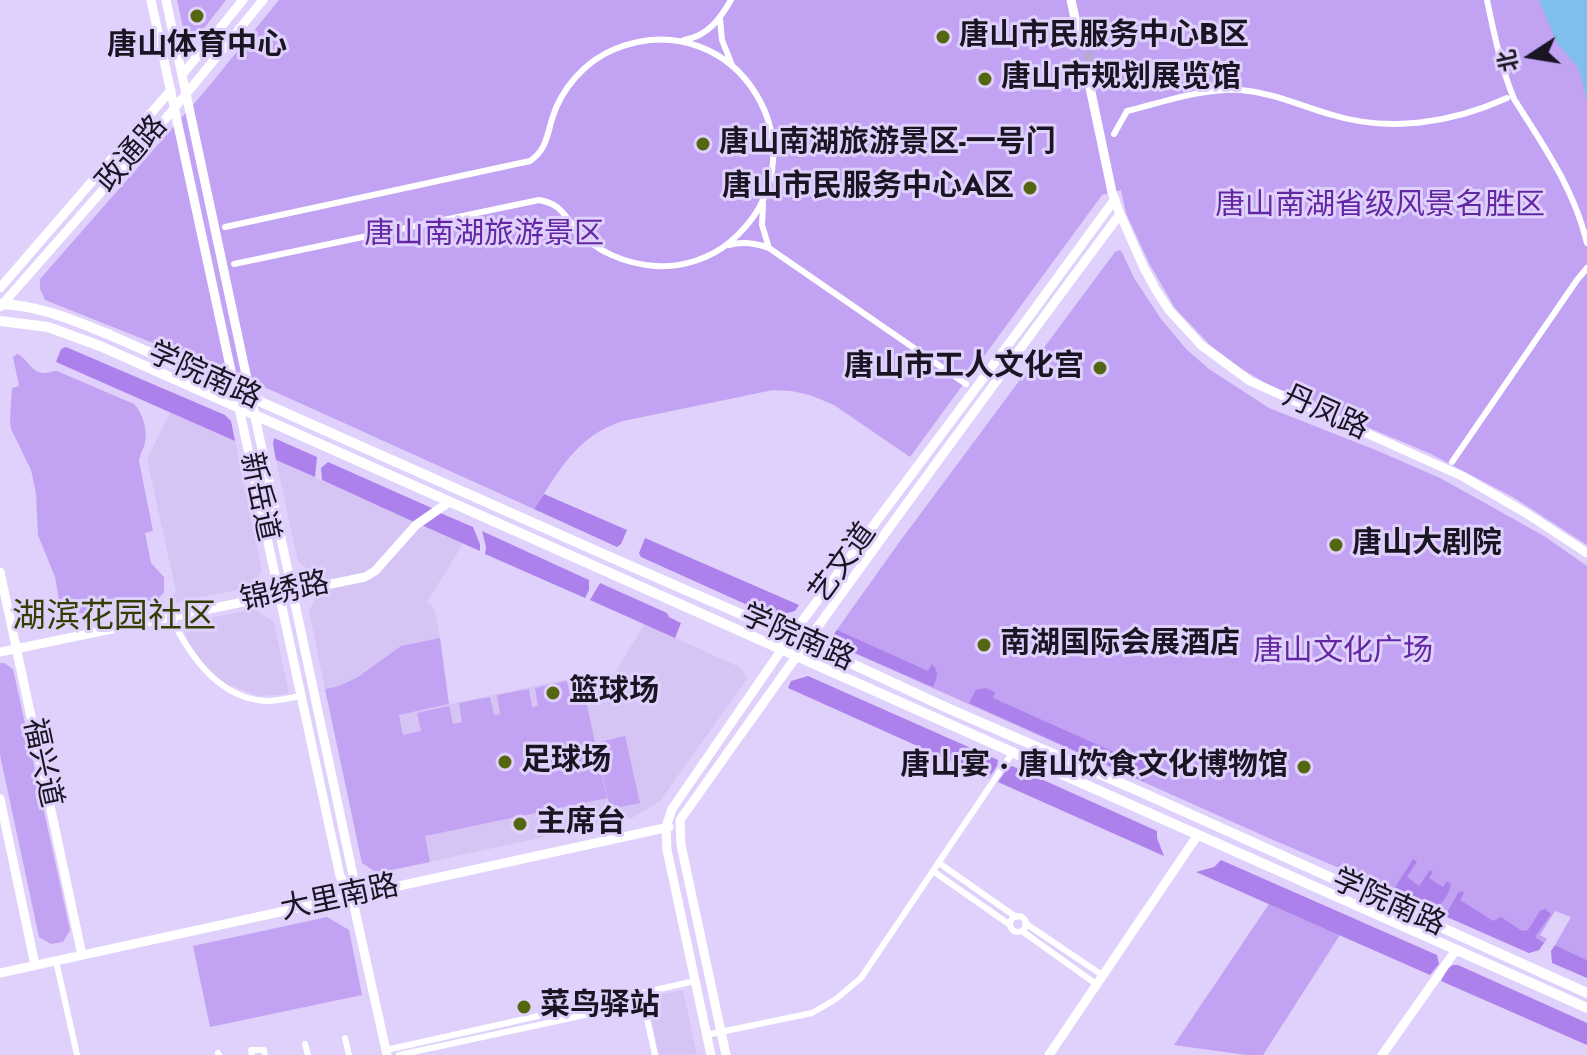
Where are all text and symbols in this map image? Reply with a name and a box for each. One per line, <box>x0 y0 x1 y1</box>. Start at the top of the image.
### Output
marker: 唐山体育中心 <box>188 7 206 25</box>
north arrow <box>1491 16 1571 96</box>
place label: 唐山市民服务中心B区 <box>959 19 1249 55</box>
marker: 唐山市民服务中心B区 <box>934 28 952 46</box>
place label: 唐山体育中心 <box>107 29 287 65</box>
text: 北 <box>1490 47 1525 75</box>
place label: 唐山市规划展览馆 <box>1001 61 1241 97</box>
marker: 唐山市规划展览馆 <box>976 70 994 88</box>
street label: 政通路 <box>90 109 176 201</box>
place label: 唐山南湖旅游景区-一号门 <box>719 126 1056 162</box>
marker: 唐山南湖旅游景区-一号门 <box>694 135 712 153</box>
place label: 唐山市民服务中心A区 <box>722 170 1014 206</box>
marker: 唐山市民服务中心A区 <box>1021 179 1039 197</box>
park label: 唐山南湖省级风景名胜区 <box>1215 189 1545 225</box>
park label: 唐山南湖旅游景区 <box>364 218 604 254</box>
street label: 学院南路 <box>142 336 266 418</box>
place label: 唐山市工人文化宫 <box>844 350 1084 386</box>
marker: 唐山市工人文化宫 <box>1091 359 1109 377</box>
street label: 丹凤路 <box>1277 379 1373 449</box>
street label: 新岳道 <box>231 449 285 545</box>
street label: 艺文道 <box>803 517 885 611</box>
place label: 唐山大剧院 <box>1352 527 1502 563</box>
marker: 唐山大剧院 <box>1327 536 1345 554</box>
street label: 锦绣路 <box>237 566 333 620</box>
street label: 学院南路 <box>735 598 859 680</box>
district label: 湖滨花园社区 <box>12 599 216 639</box>
place label: 南湖国际会展酒店 <box>1000 627 1240 663</box>
park label: 唐山文化广场 <box>1253 635 1433 671</box>
marker: 南湖国际会展酒店 <box>975 636 993 654</box>
place label: 篮球场 <box>569 675 659 711</box>
marker: 篮球场 <box>544 684 562 702</box>
street label: 福兴道 <box>14 715 68 811</box>
place label: 足球场 <box>521 744 611 780</box>
place label: 唐山宴 · 唐山饮食文化博物馆 <box>900 749 1288 785</box>
marker: 足球场 <box>496 753 514 771</box>
marker: 唐山宴 · 唐山饮食文化博物馆 <box>1295 758 1313 776</box>
place label: 主席台 <box>536 806 626 842</box>
marker: 主席台 <box>511 815 529 833</box>
street label: 学院南路 <box>1326 863 1450 945</box>
street label: 大里南路 <box>278 869 402 929</box>
place label: 菜鸟驿站 <box>540 989 660 1025</box>
marker: 菜鸟驿站 <box>515 998 533 1016</box>

